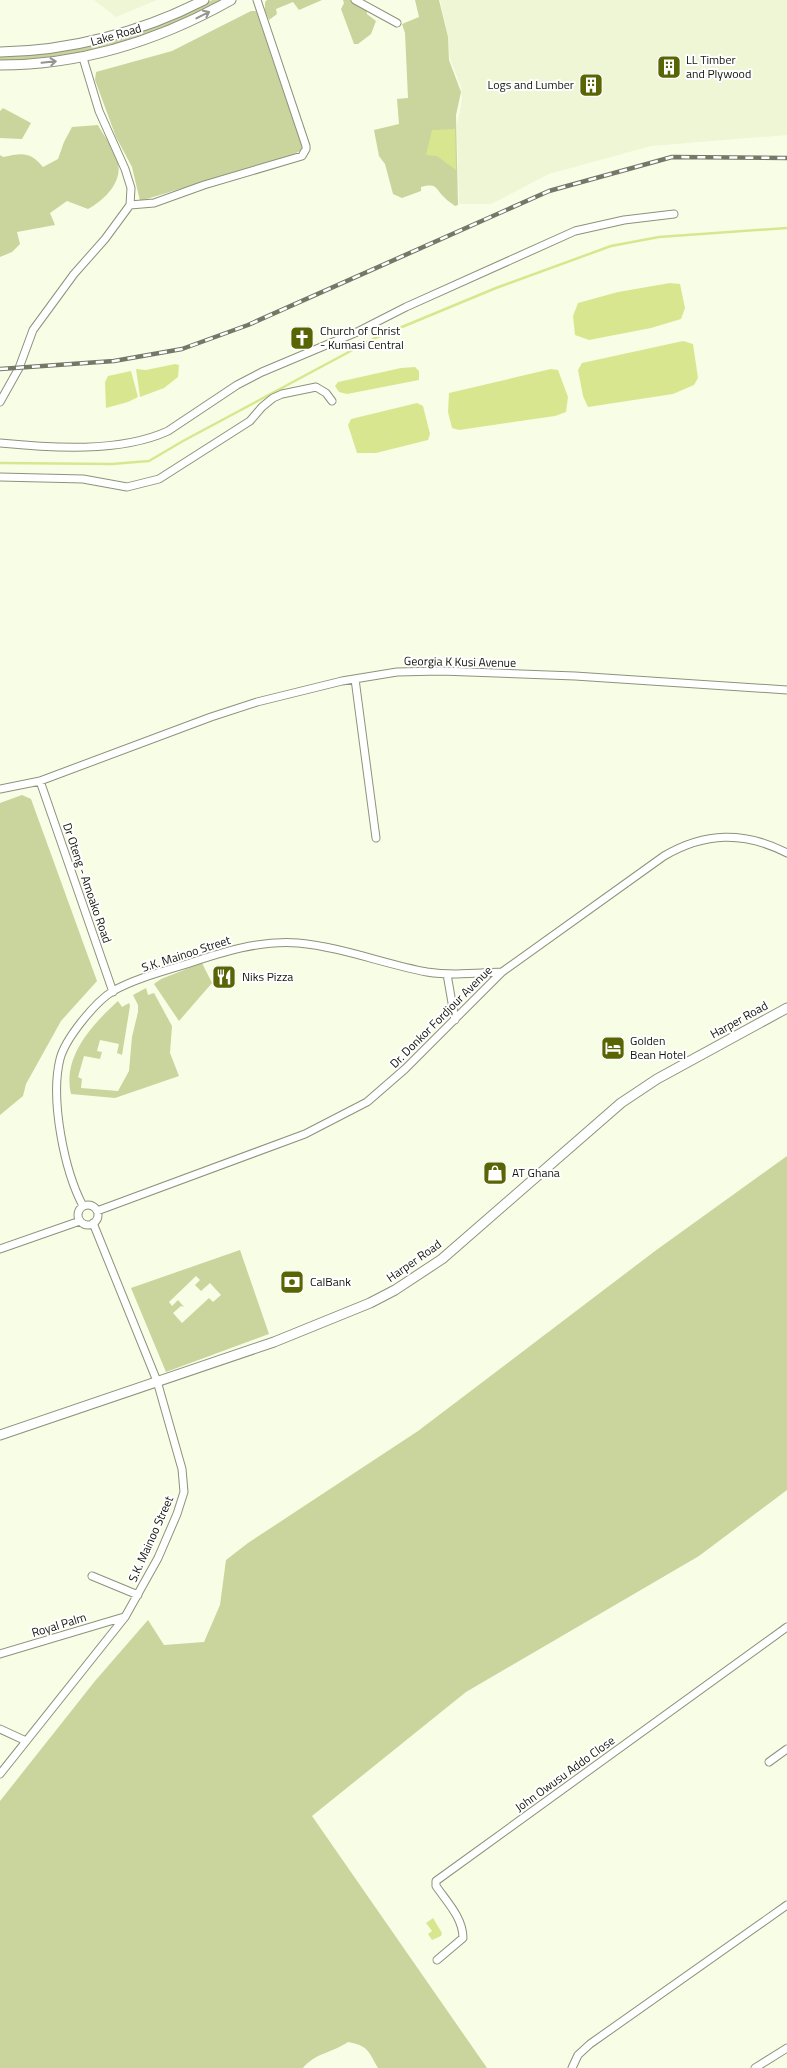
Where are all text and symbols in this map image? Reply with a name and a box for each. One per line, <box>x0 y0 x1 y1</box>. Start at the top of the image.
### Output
one-way arrow <box>195 10 210 19</box>
street label: Lake Road <box>88 18 143 51</box>
place label: LL Timber and Plywood <box>686 50 751 83</box>
building icon: LL Timber and Plywood <box>656 54 682 80</box>
one-way arrow <box>40 57 56 67</box>
building icon: Logs and Lumber <box>578 72 604 98</box>
place label: Logs and Lumber <box>488 75 574 94</box>
place label: Church of Christ - Kumasi Central <box>320 321 404 354</box>
church icon: Church of Christ - Kumasi Central <box>289 325 315 351</box>
street label: Georgia K Kusi Avenue <box>404 651 516 672</box>
street label: Dr Oteng - Amoako Road <box>58 820 117 945</box>
street label: S.K. Mainoo Street <box>139 930 234 977</box>
street label: Dr. Donkor Fordjour Avenue <box>385 961 496 1072</box>
restaurant icon: Niks Pizza <box>211 964 237 990</box>
place label: Niks Pizza <box>242 967 293 986</box>
street label: Harper Road <box>706 996 771 1043</box>
place label: Golden Bean Hotel <box>630 1031 686 1064</box>
hotel icon: Golden Bean Hotel <box>600 1035 626 1061</box>
shop icon: AT Ghana <box>482 1160 508 1186</box>
place label: AT Ghana <box>512 1163 560 1182</box>
street label: Harper Road <box>382 1235 445 1287</box>
bank icon: CalBank <box>279 1269 305 1295</box>
place label: CalBank <box>310 1272 351 1291</box>
street label: S.K. Mainoo Street <box>123 1492 178 1585</box>
street label: Royal Palm <box>29 1607 89 1642</box>
street label: John Owusu Addo Close <box>511 1731 619 1816</box>

